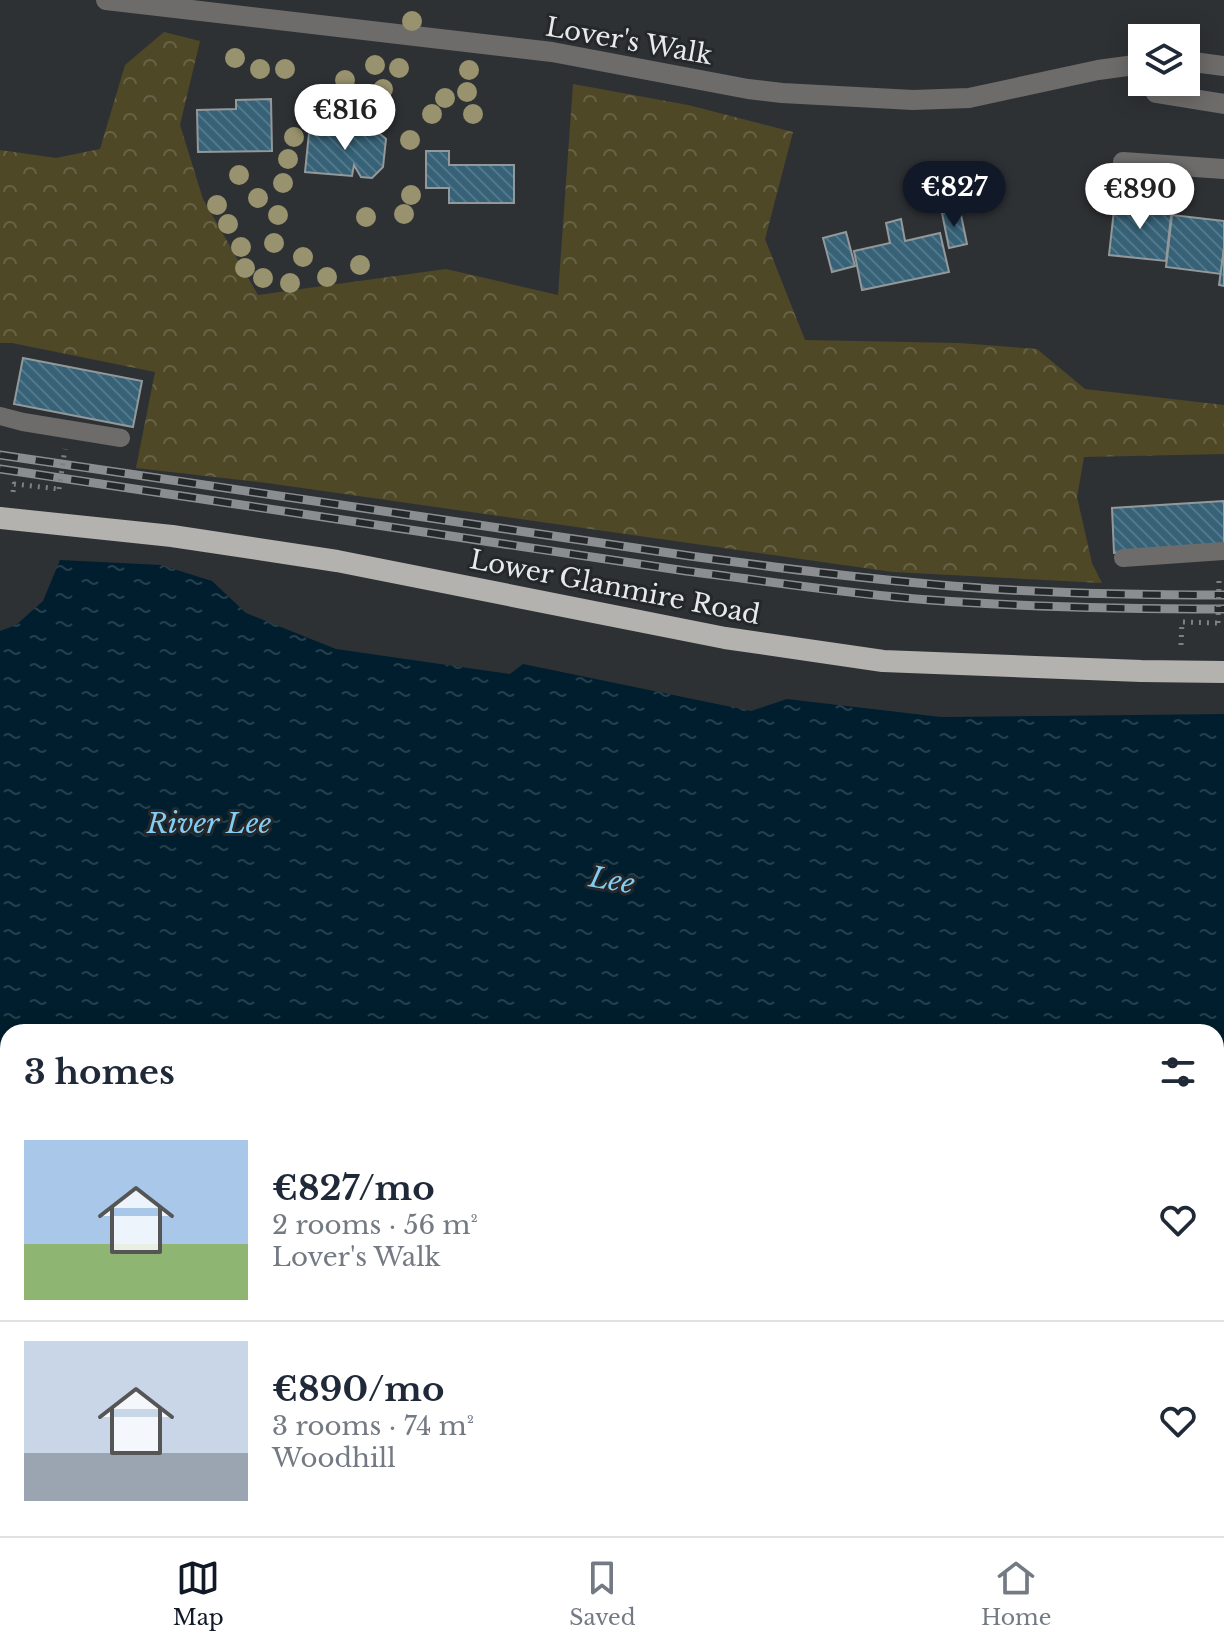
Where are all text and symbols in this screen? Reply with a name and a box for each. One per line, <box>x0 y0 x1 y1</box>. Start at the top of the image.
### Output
street label: Lover's Walk <box>543 11 715 71</box>
map controls <box>1128 24 1200 96</box>
button: layers <box>1128 24 1200 96</box>
pin: €816 <box>298 84 392 152</box>
text: €816 <box>312 94 378 126</box>
pin: €827 <box>907 161 1001 229</box>
pin: €890 <box>1093 163 1187 231</box>
text: €827 <box>921 171 987 203</box>
text: €890 <box>1103 173 1177 205</box>
street label: Lower Glanmire Road <box>467 543 763 631</box>
water label: River Lee <box>146 806 271 841</box>
water label: Lee <box>586 859 637 902</box>
icon: filters <box>1156 1050 1200 1094</box>
text: 3 homes <box>24 1051 175 1093</box>
text: €827/mo <box>272 1167 435 1209</box>
icon: home <box>88 1172 184 1268</box>
icon: heart <box>1156 1198 1200 1242</box>
text: 2 rooms · 56 m² <box>272 1209 478 1241</box>
text: Lover's Walk <box>272 1241 441 1273</box>
text: €890/mo <box>272 1368 444 1410</box>
icon: home <box>88 1373 184 1469</box>
icon: heart <box>1156 1399 1200 1443</box>
text: 3 rooms · 74 m² <box>272 1410 474 1442</box>
text: Woodhill <box>272 1442 396 1474</box>
tab: Map <box>173 1556 224 1631</box>
tab: Saved <box>569 1556 636 1631</box>
tab: Home <box>981 1556 1051 1631</box>

